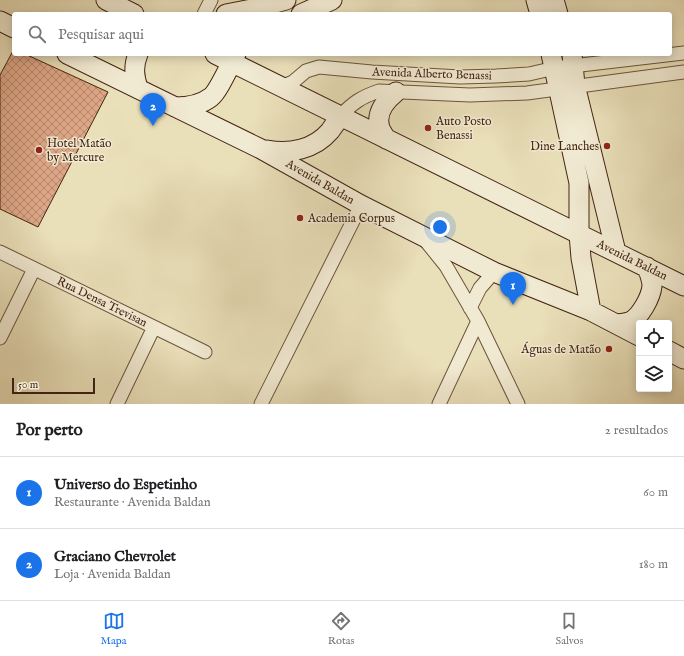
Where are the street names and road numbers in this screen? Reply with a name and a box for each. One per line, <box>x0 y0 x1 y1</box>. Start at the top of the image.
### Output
street label: Avenida Alberto Benassi <box>371 64 492 84</box>
street label: Avenida Baldan <box>282 156 357 208</box>
street label: Avenida Baldan <box>593 236 670 284</box>
street label: Rua Densa Trevisan <box>54 274 150 331</box>

